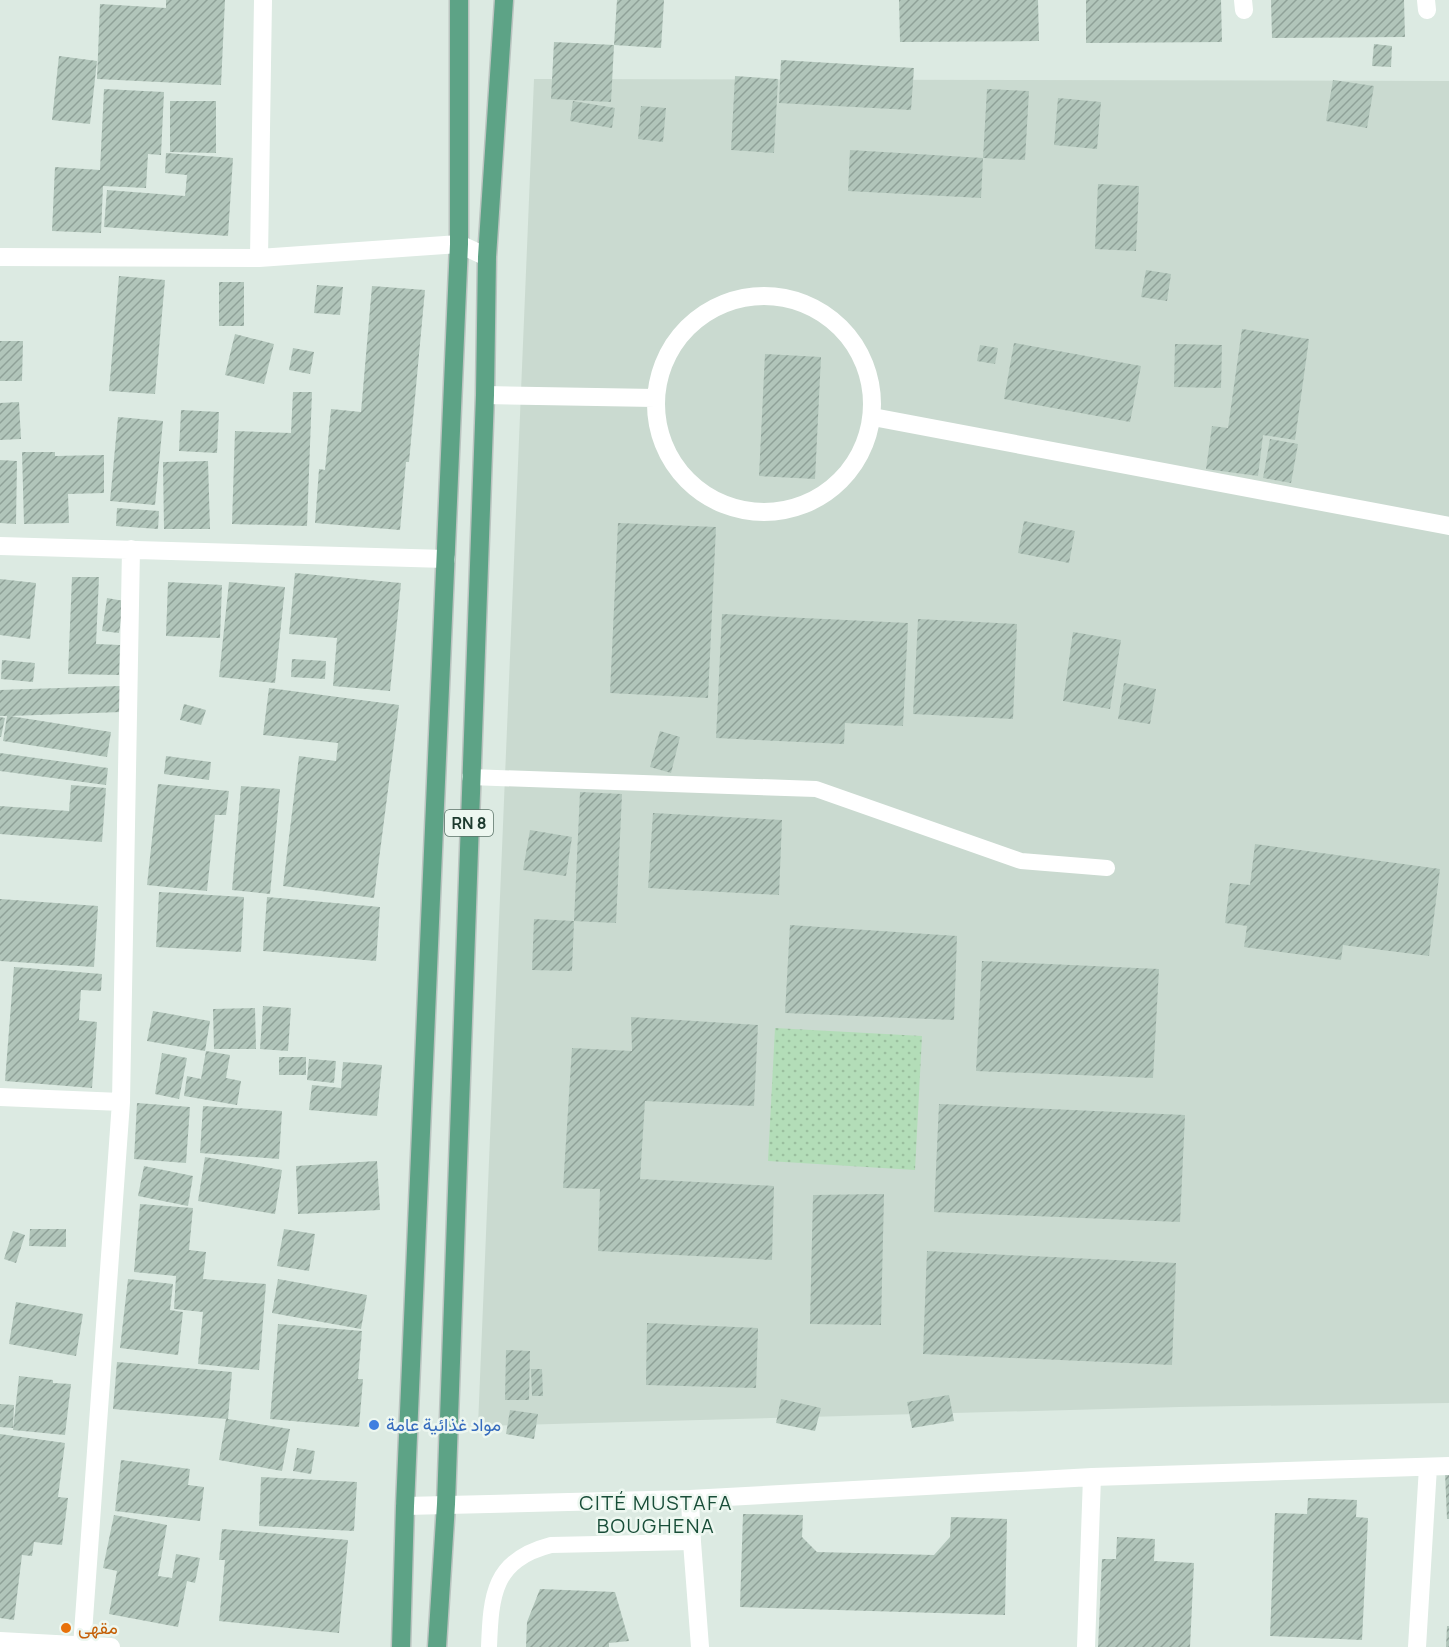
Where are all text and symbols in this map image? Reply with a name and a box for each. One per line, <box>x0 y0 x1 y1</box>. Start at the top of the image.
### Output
road number: RN 8 <box>445 810 493 836</box>
place label: مواد غذائية عامة <box>386 1412 501 1436</box>
marker: مواد غذائية عامة <box>367 1418 381 1432</box>
district label: CITÉ MUSTAFA BOUGHENA <box>579 1489 733 1539</box>
place label: مقهى <box>78 1615 118 1639</box>
marker: مقهى <box>59 1621 73 1635</box>

